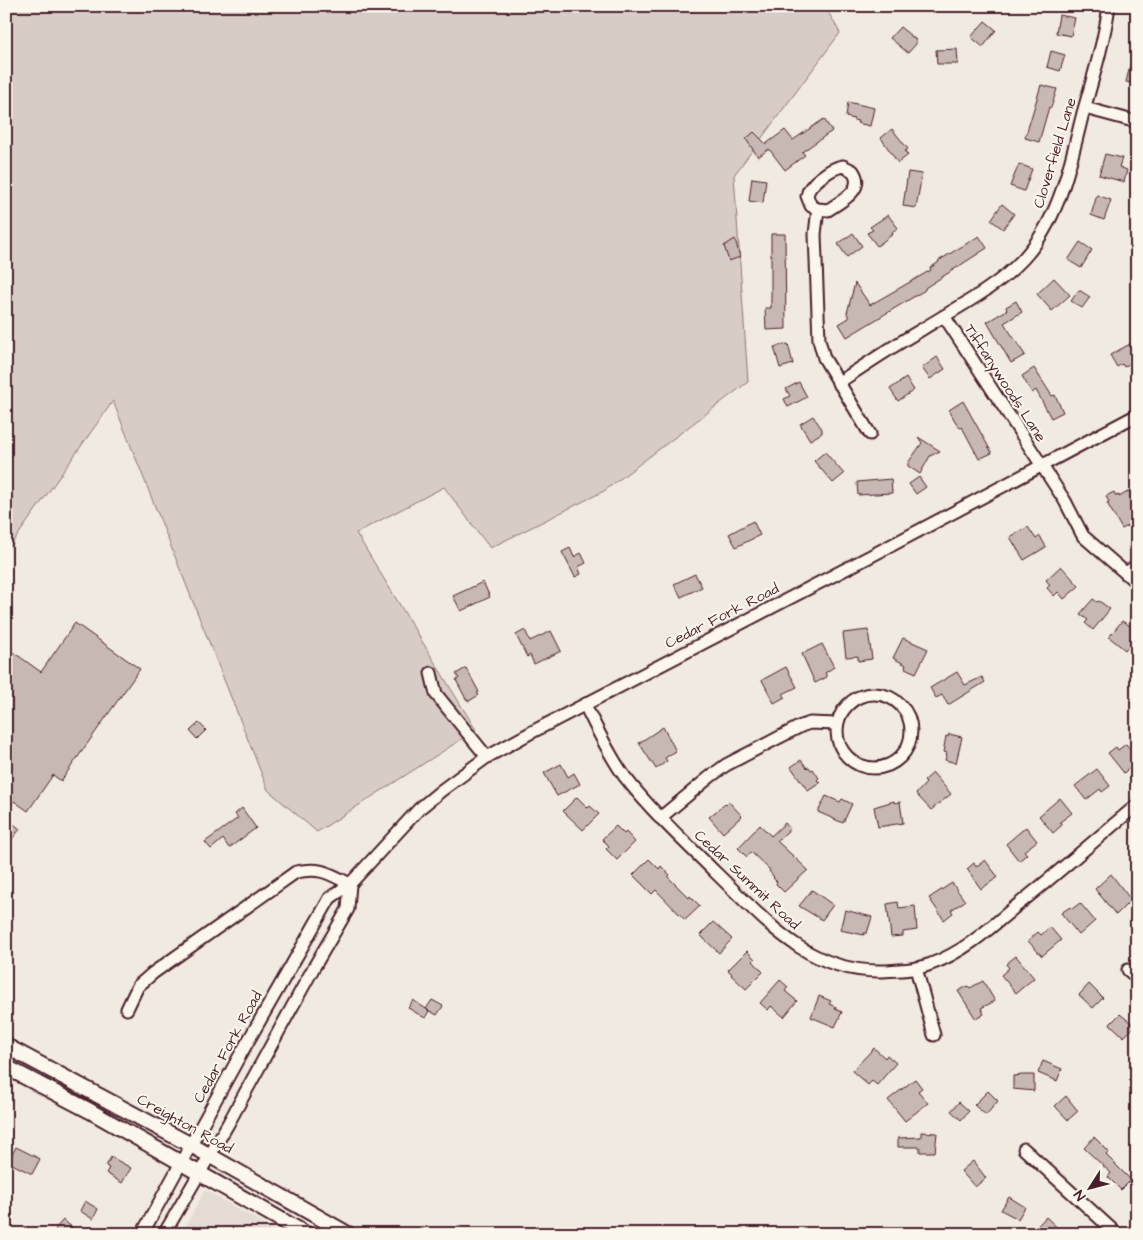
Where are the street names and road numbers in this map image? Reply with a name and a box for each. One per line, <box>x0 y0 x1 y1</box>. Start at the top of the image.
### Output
street label: Cloverfield Lane <box>1028 95 1082 211</box>
street label: Tiffanywoods Lane <box>958 320 1051 447</box>
street label: Cedar Fork Road <box>661 578 783 654</box>
street label: Cedar Summit Road <box>689 825 805 935</box>
street label: Cedar Fork Road <box>188 987 268 1107</box>
street label: Creighton Road <box>133 1089 237 1160</box>

